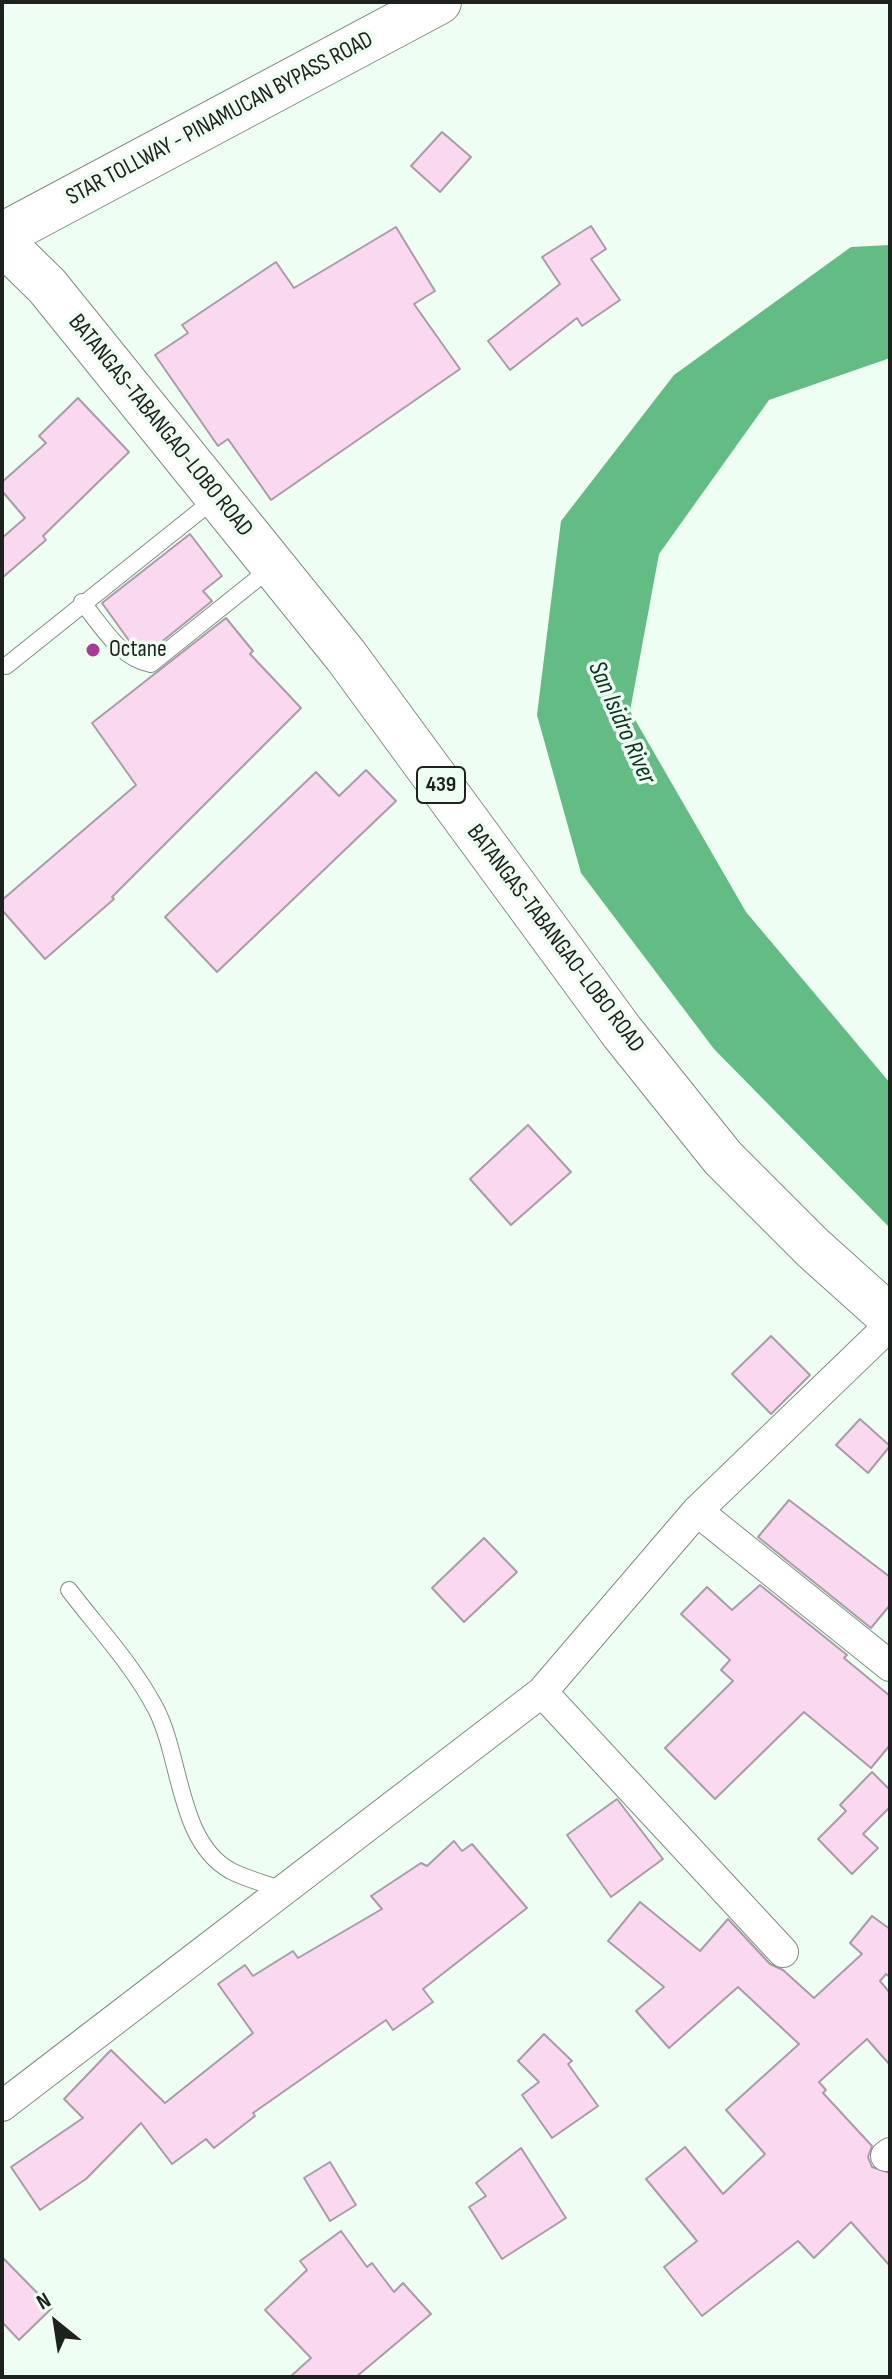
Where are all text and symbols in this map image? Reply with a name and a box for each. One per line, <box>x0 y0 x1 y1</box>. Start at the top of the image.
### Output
street label: STAR TOLLWAY - PINAMUCAN BYPASS ROAD <box>62 26 378 212</box>
street label: BATANGAS-TABANGAO-LOBO ROAD <box>61 309 259 543</box>
place label: Octane <box>109 636 167 664</box>
marker: Octane <box>84 641 102 659</box>
water label: San Isidro River <box>580 657 662 789</box>
road number: 439 <box>417 767 465 803</box>
street label: BATANGAS-TABANGAO-LOBO ROAD <box>460 819 650 1059</box>
north arrow <box>16 2283 96 2363</box>
text: N <box>32 2287 56 2316</box>

